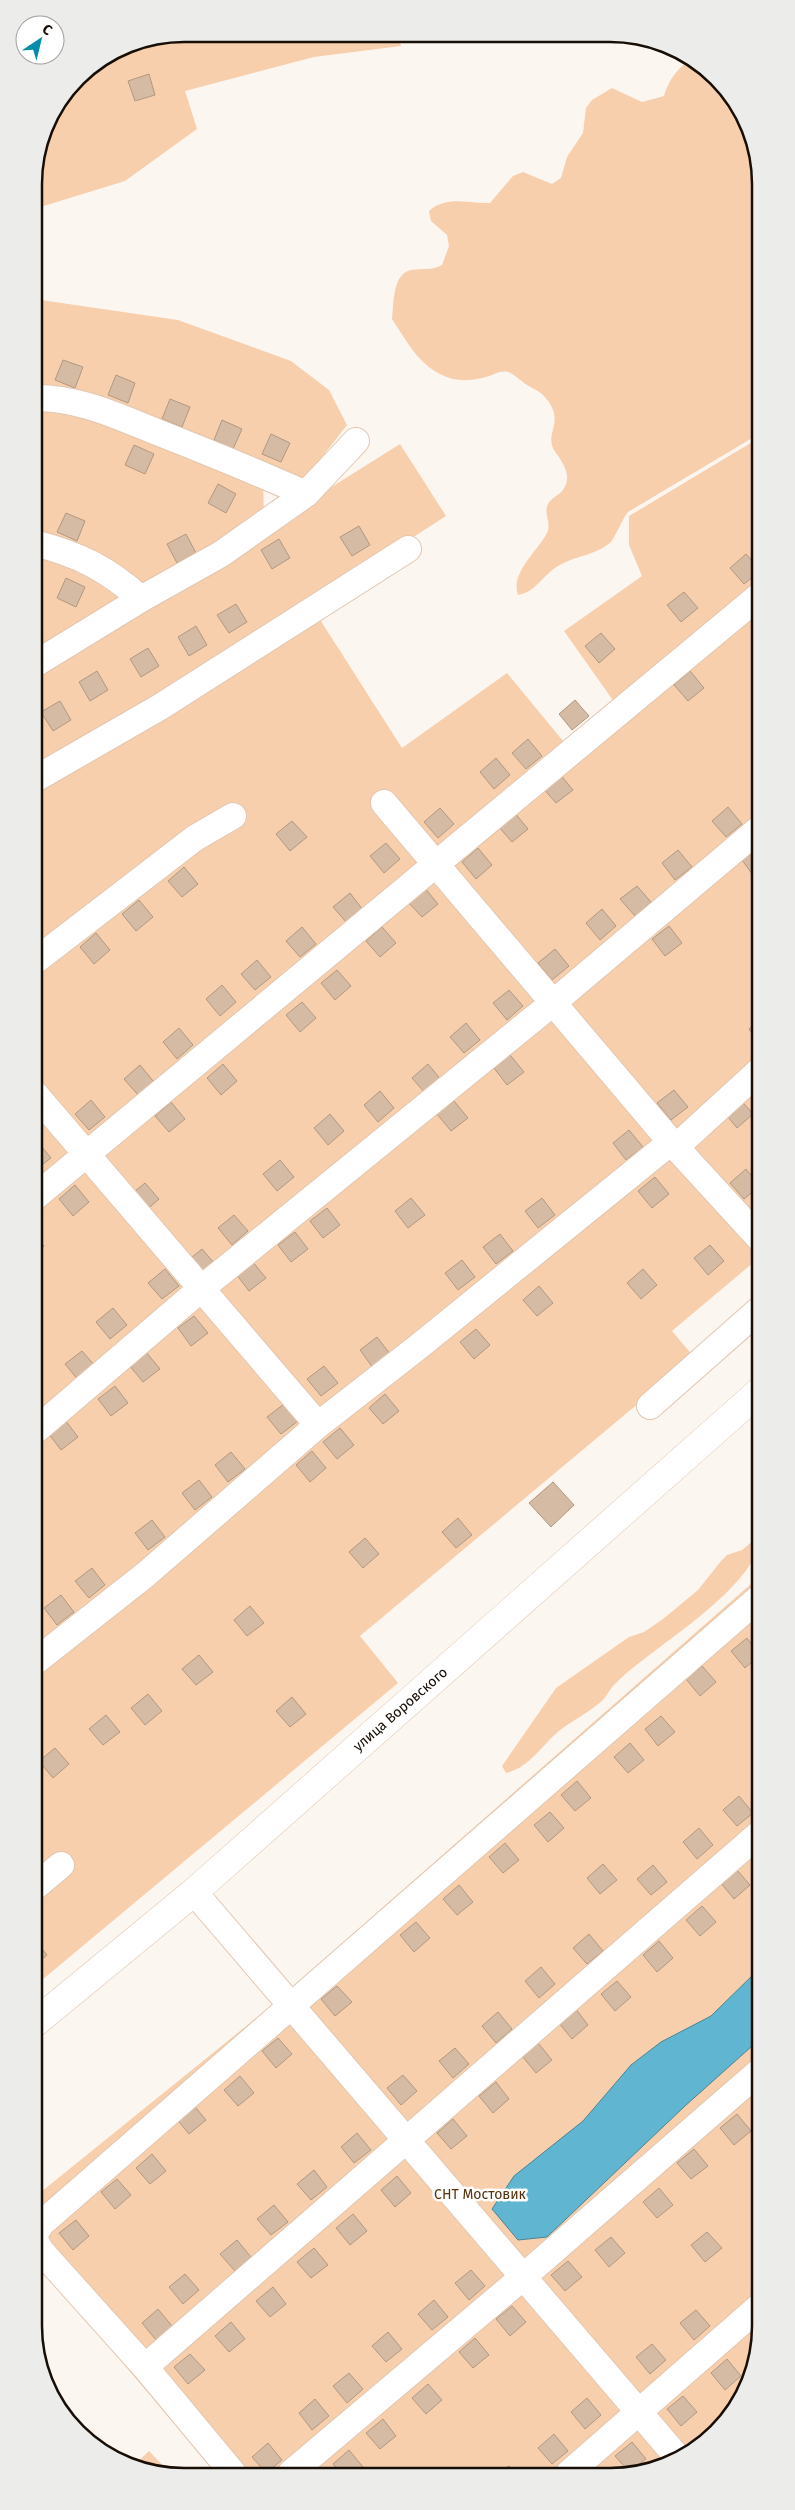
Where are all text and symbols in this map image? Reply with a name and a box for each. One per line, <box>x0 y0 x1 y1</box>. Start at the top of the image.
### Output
north arrow <box>15 15 65 65</box>
text: С <box>39 20 55 39</box>
street label: улица Воровского <box>350 1664 451 1755</box>
park label: СНТ Мостовик <box>434 2186 527 2203</box>

